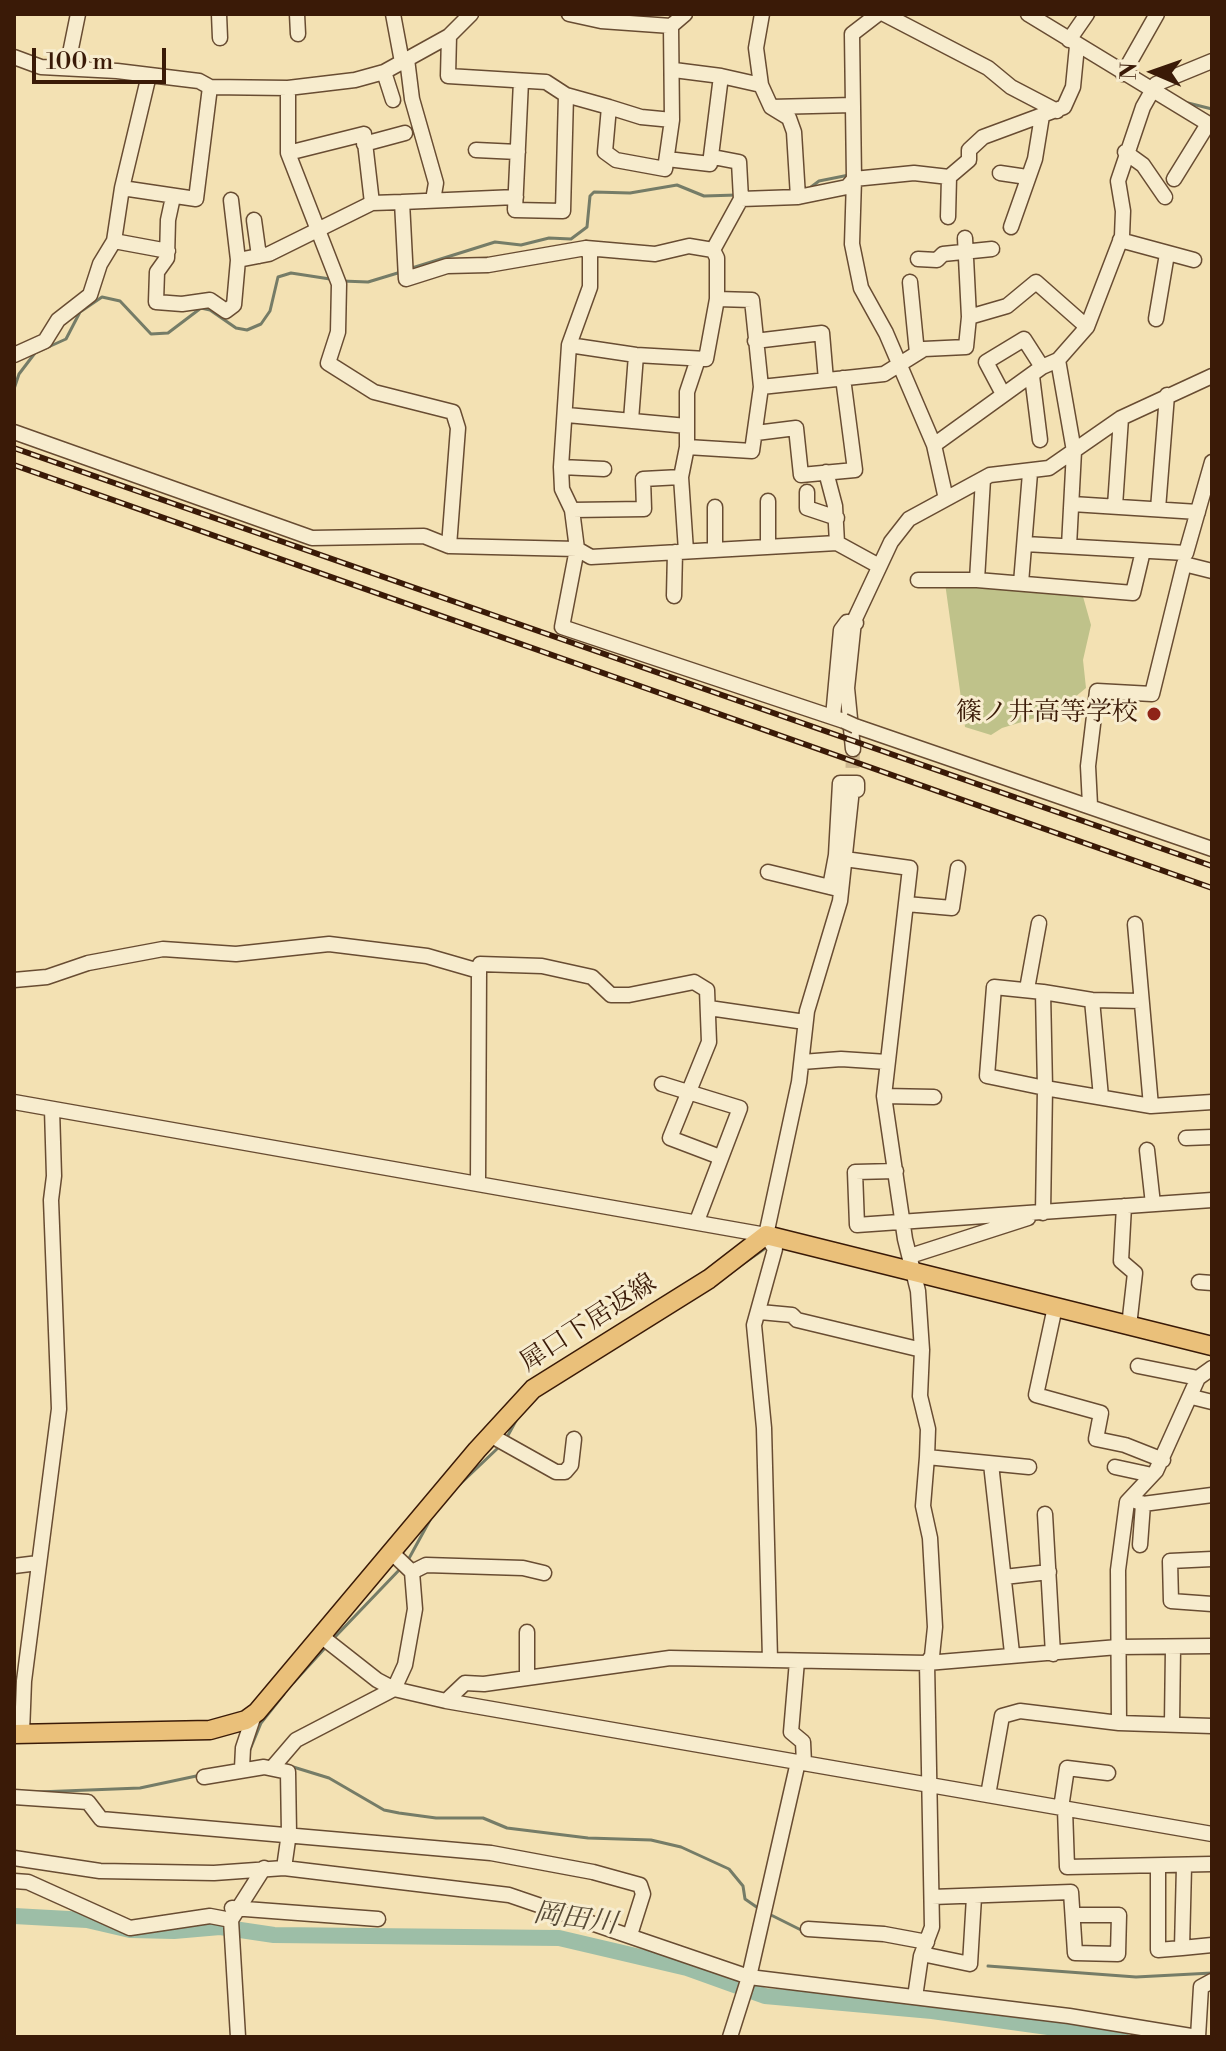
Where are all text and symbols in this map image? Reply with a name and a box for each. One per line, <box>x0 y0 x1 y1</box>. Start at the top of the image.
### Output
scale bar <box>36 32 170 82</box>
north arrow <box>1114 32 1194 112</box>
text: 100 m <box>46 47 113 77</box>
text: N <box>1116 62 1143 80</box>
place label: 篠ノ井高等学校 <box>956 698 1138 730</box>
marker: 篠ノ井高等学校 <box>1145 705 1163 723</box>
street label: 犀口下居返線 <box>515 1268 663 1380</box>
water label: 岡田川 <box>531 1898 619 1942</box>

